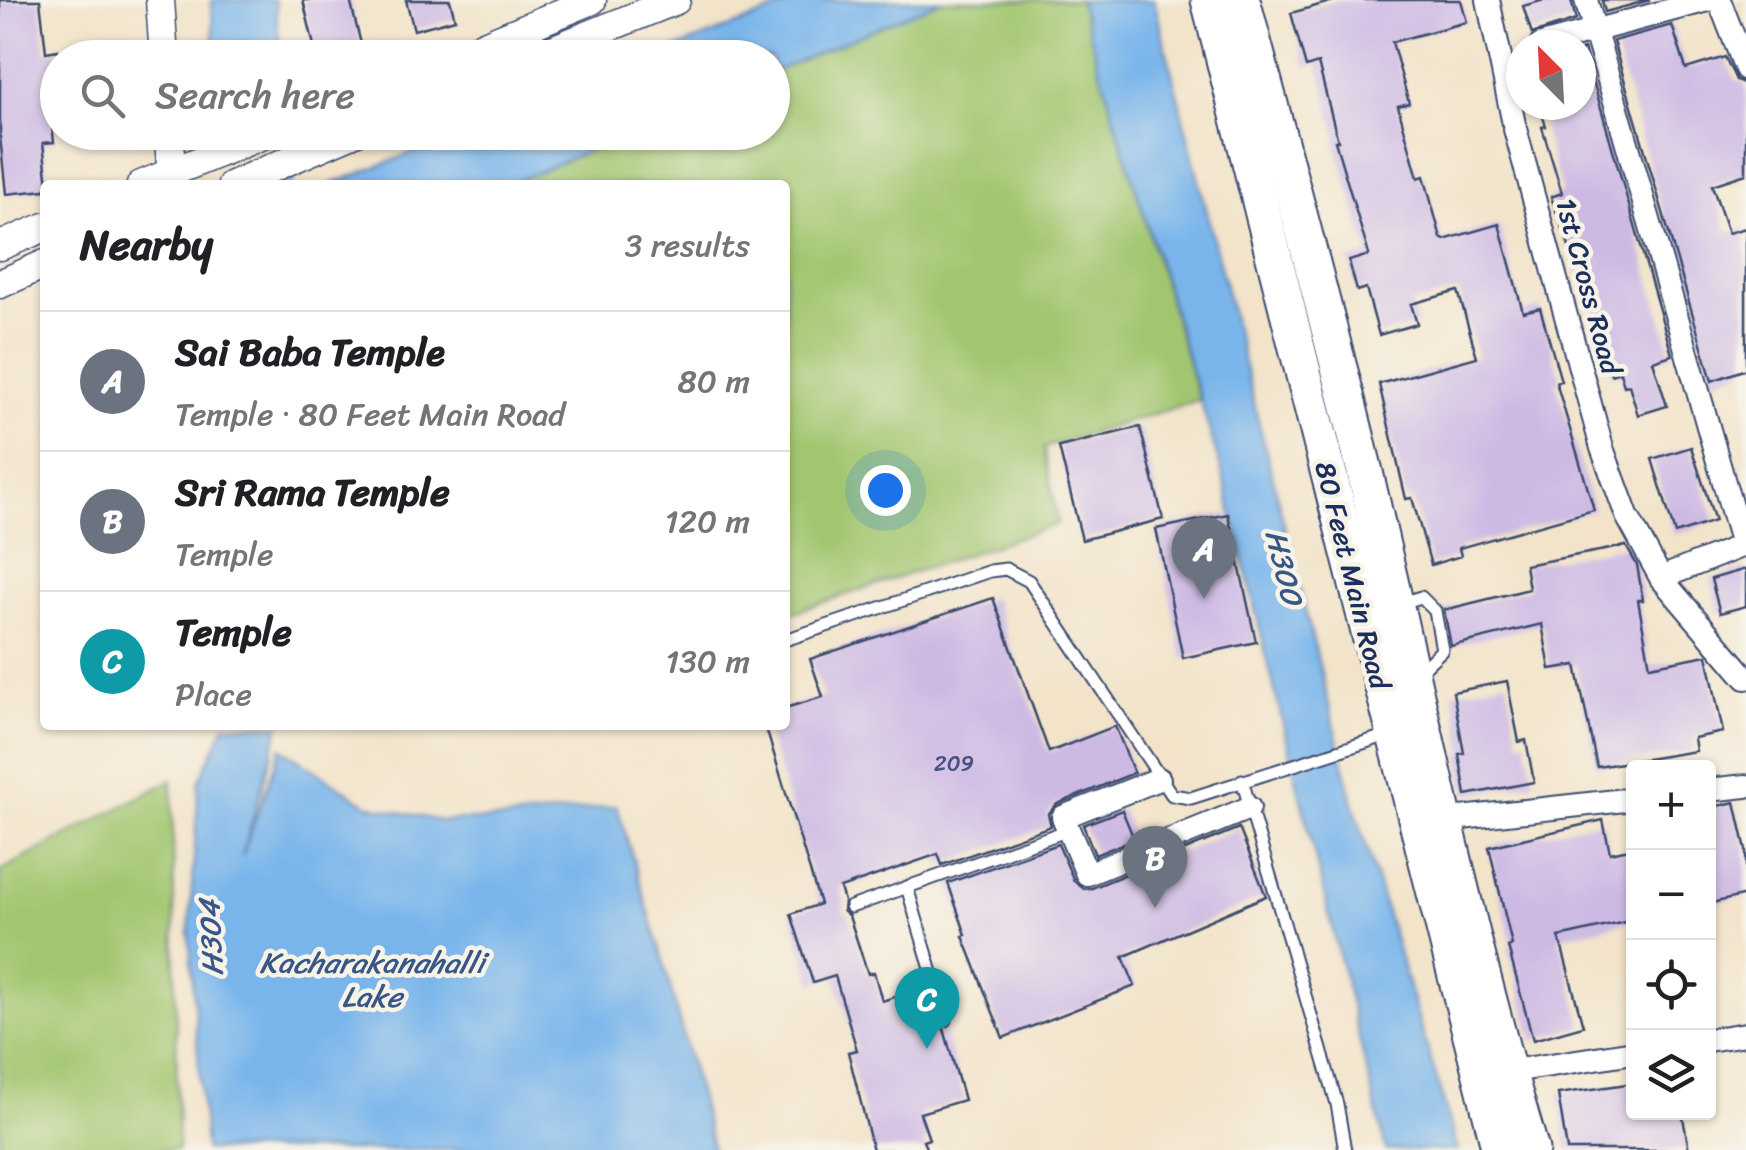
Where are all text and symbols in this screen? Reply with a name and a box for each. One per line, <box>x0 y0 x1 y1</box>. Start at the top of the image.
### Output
north arrow <box>1506 30 1596 120</box>
search box <box>40 40 790 150</box>
text: Search here <box>155 62 355 129</box>
icon: search <box>75 68 130 123</box>
street label: 1st Cross Road <box>1541 193 1636 382</box>
text: Nearby <box>80 208 213 282</box>
text: 3 results <box>625 217 750 274</box>
text: Sai Baba Temple <box>175 319 445 386</box>
text: A <box>102 353 123 410</box>
text: 80 m <box>678 353 750 410</box>
text: Temple · 80 Feet Main Road <box>175 386 565 443</box>
street label: 80 Feet Main Road <box>1301 456 1405 696</box>
text: Sri Rama Temple <box>175 459 450 526</box>
your location <box>860 465 911 516</box>
text: B <box>102 493 123 550</box>
text: 120 m <box>665 493 750 550</box>
pin: A <box>1172 516 1236 599</box>
water label: H300 <box>1249 524 1320 613</box>
text: Temple <box>175 526 273 583</box>
text: Temple <box>175 599 292 666</box>
text: C <box>103 633 122 690</box>
text: 130 m <box>666 633 750 690</box>
text: Place <box>175 666 252 723</box>
house number: 209 <box>934 744 974 783</box>
map controls <box>1626 760 1716 1120</box>
button: + <box>1626 760 1716 850</box>
pin: B <box>1122 826 1188 908</box>
button: − <box>1626 850 1716 940</box>
water label: H304 <box>182 895 240 977</box>
water label: Kacharakanahalli Lake <box>260 936 490 1024</box>
button: locate <box>1626 940 1716 1030</box>
pin: C <box>894 966 960 1049</box>
button: layers <box>1626 1030 1716 1120</box>

